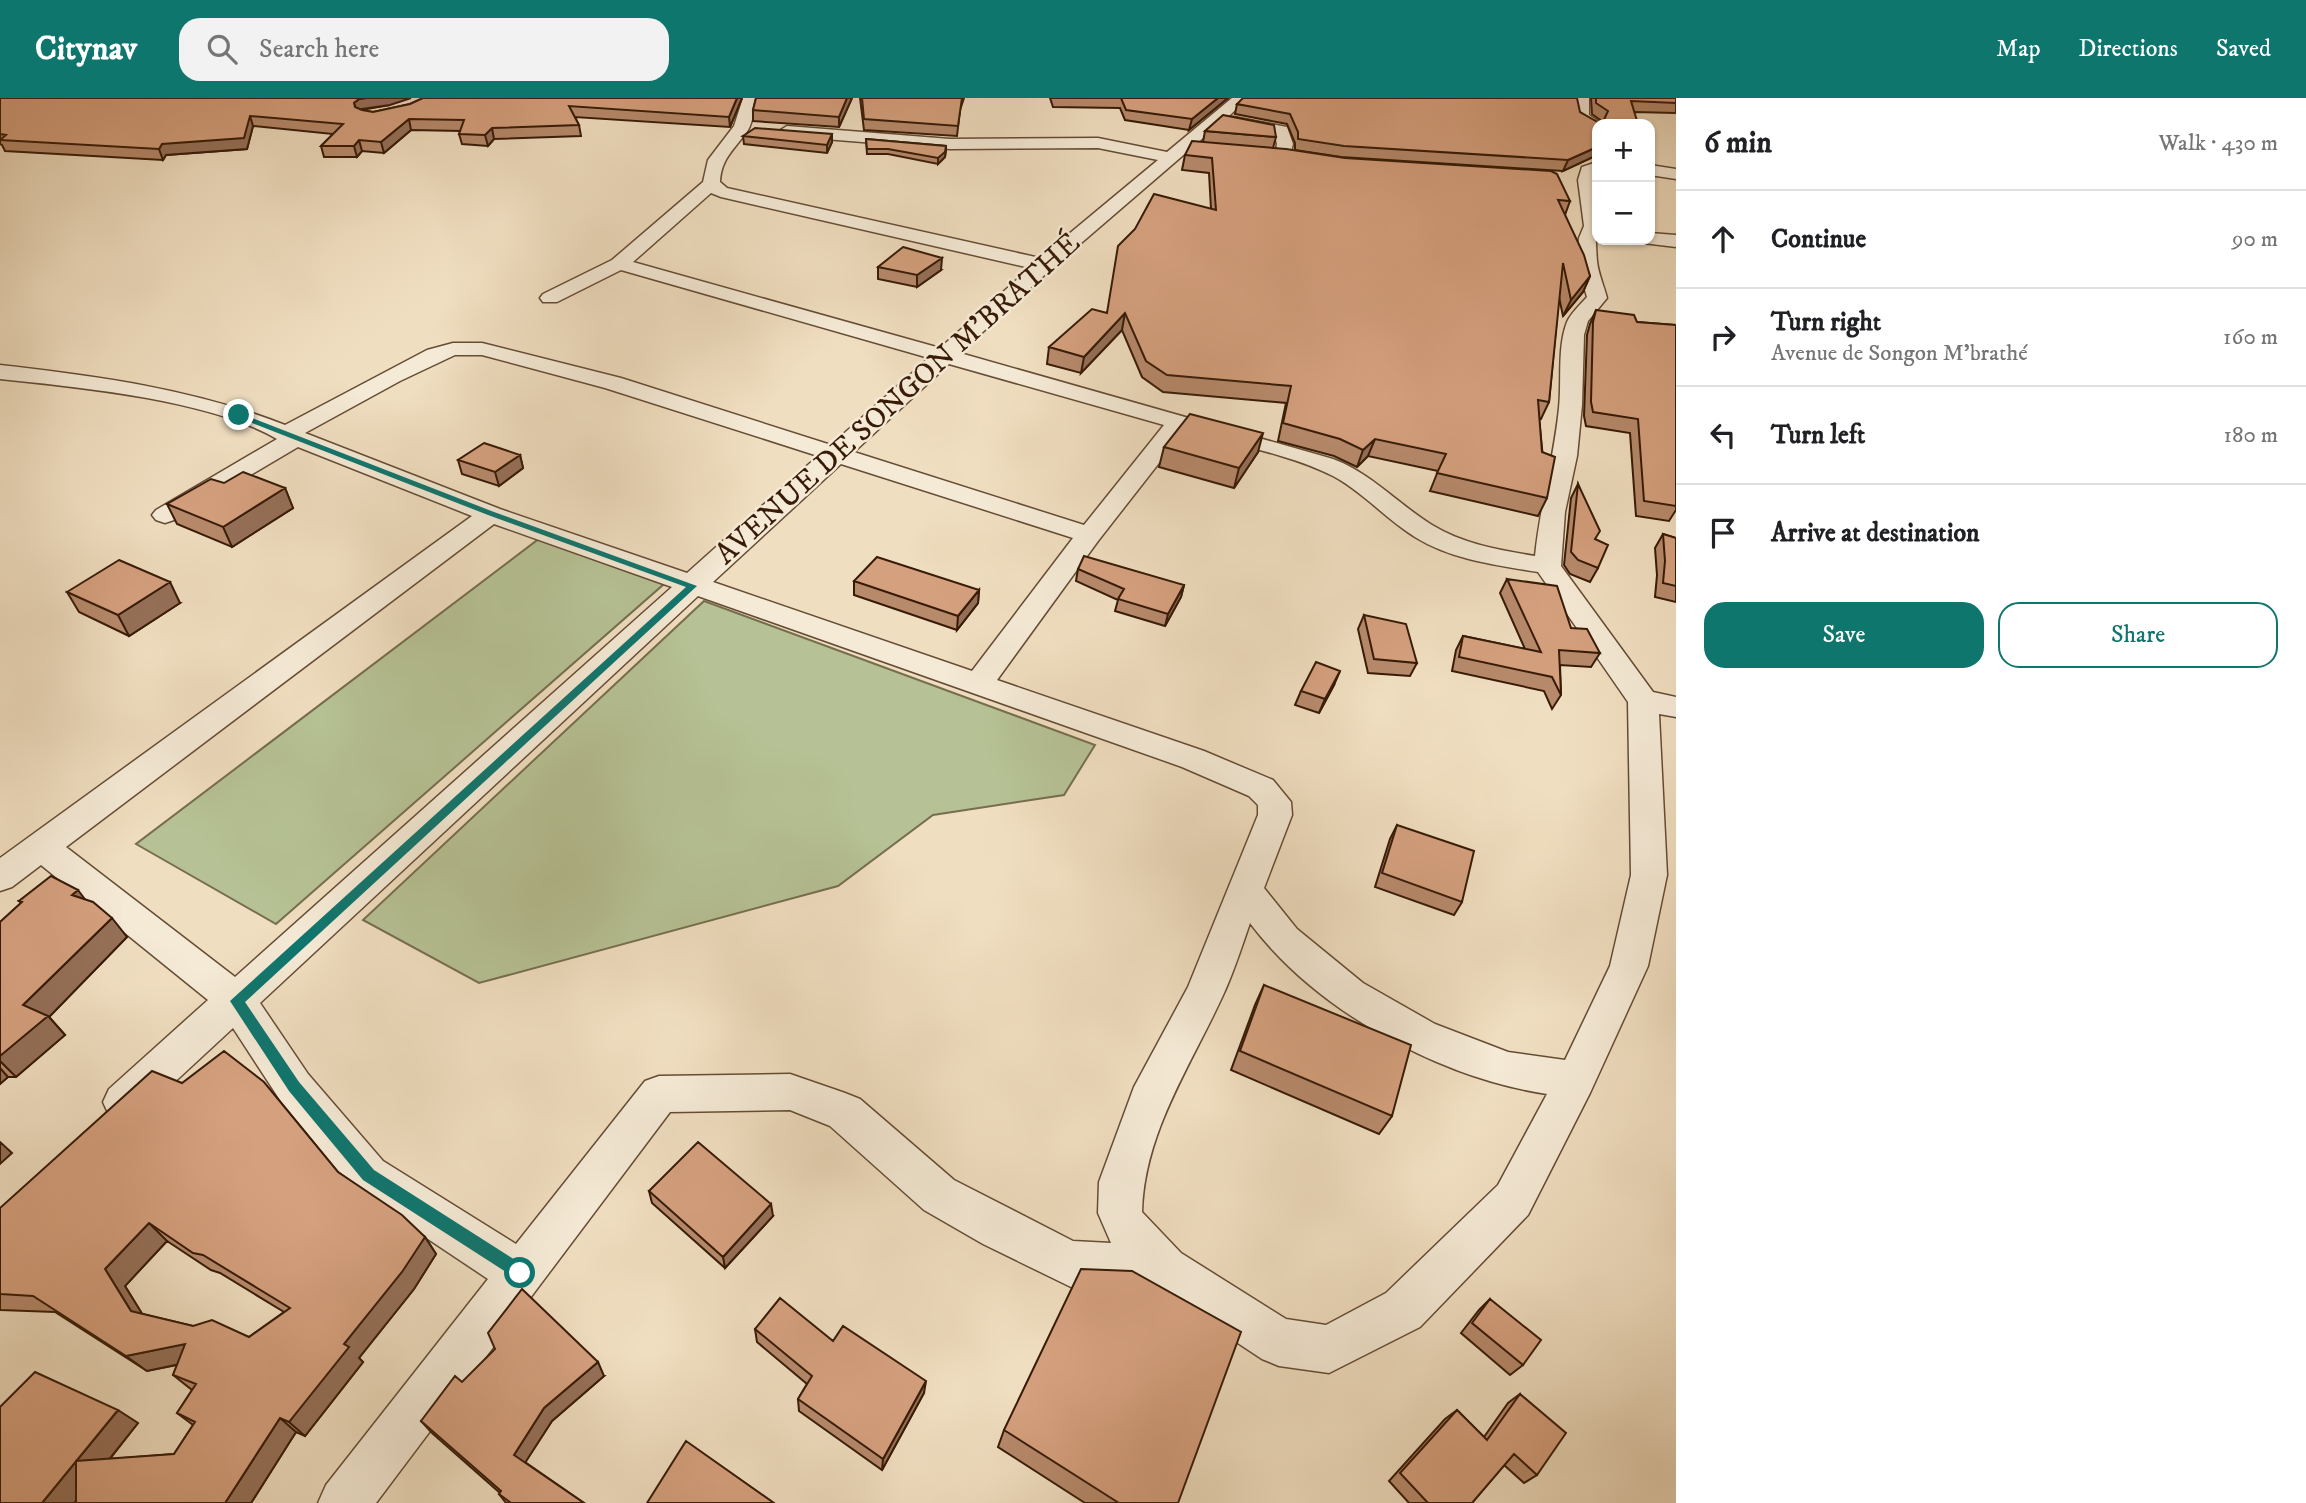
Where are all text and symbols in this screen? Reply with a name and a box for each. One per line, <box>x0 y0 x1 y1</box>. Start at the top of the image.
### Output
search box <box>179 18 669 81</box>
text: Citynav <box>35 29 137 70</box>
icon: search <box>203 30 241 68</box>
text: Search here <box>259 33 379 66</box>
text: Map <box>1996 34 2041 64</box>
text: Directions <box>2079 34 2178 64</box>
text: Saved <box>2216 34 2271 64</box>
map controls <box>1592 119 1655 245</box>
button: + <box>1592 119 1655 182</box>
text: 6 min <box>1704 125 1772 162</box>
text: Walk · 430 m <box>2158 129 2278 158</box>
button: − <box>1592 182 1655 245</box>
icon: ahead <box>1704 220 1742 258</box>
text: Continue <box>1771 223 1866 256</box>
street label: AVENUE DE SONGON M'BRATHÉ <box>707 224 1088 573</box>
text: 90 m <box>2232 225 2278 254</box>
text: Turn right <box>1771 306 1881 339</box>
icon: right <box>1704 318 1742 356</box>
text: 160 m <box>2223 323 2278 352</box>
text: Avenue de Songon M'brathé <box>1771 339 2028 368</box>
route end <box>223 399 254 430</box>
icon: left <box>1704 416 1742 454</box>
text: Turn left <box>1771 419 1865 452</box>
text: 180 m <box>2223 421 2278 450</box>
icon: arrive <box>1704 514 1742 552</box>
text: Arrive at destination <box>1771 517 1980 550</box>
button: Save <box>1704 602 1984 668</box>
button: Share <box>1998 602 2278 668</box>
route start <box>504 1257 535 1288</box>

